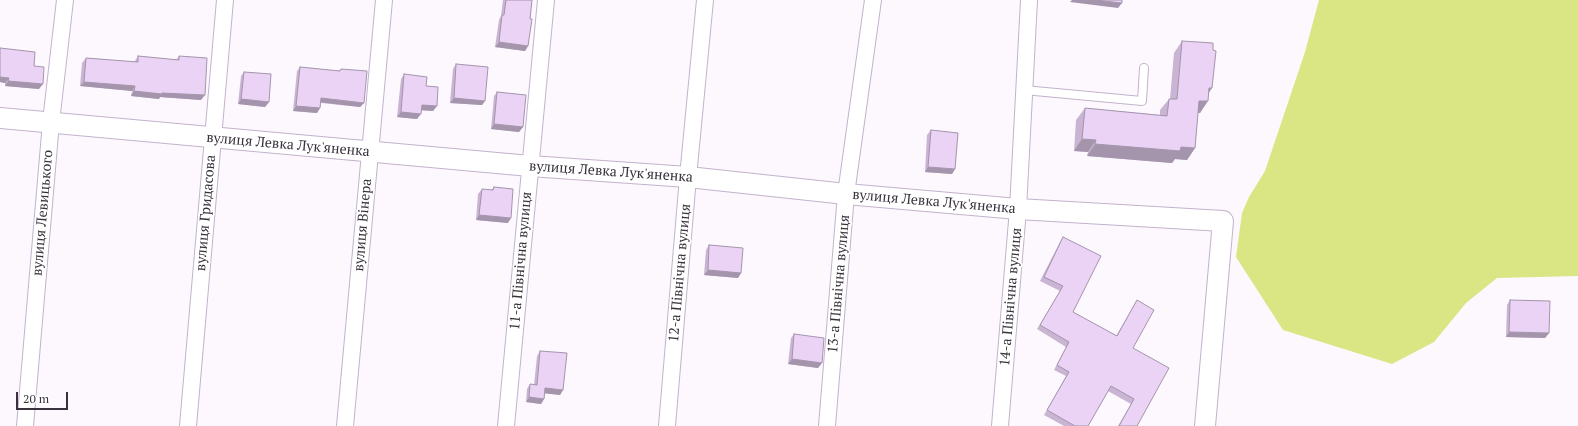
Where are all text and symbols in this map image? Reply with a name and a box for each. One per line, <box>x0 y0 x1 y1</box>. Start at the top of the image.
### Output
street label: вулиця Левка Лук'яненка <box>206 129 370 161</box>
street label: вулиця Левицького <box>29 149 57 277</box>
street label: вулиця Гридасова <box>193 154 219 272</box>
street label: вулиця Левка Лук'яненка <box>529 158 693 186</box>
street label: вулиця Вінера <box>351 178 375 272</box>
street label: вулиця Левка Лук'яненка <box>852 186 1016 218</box>
street label: 11-а Північна вулиця <box>507 191 535 331</box>
street label: 12-а Північна вулиця <box>666 203 694 343</box>
street label: 13-а Північна вулиця <box>825 214 853 354</box>
street label: 14-а Північна вулиця <box>997 227 1025 367</box>
scale bar <box>18 384 70 410</box>
text: 20 m <box>23 391 49 406</box>

